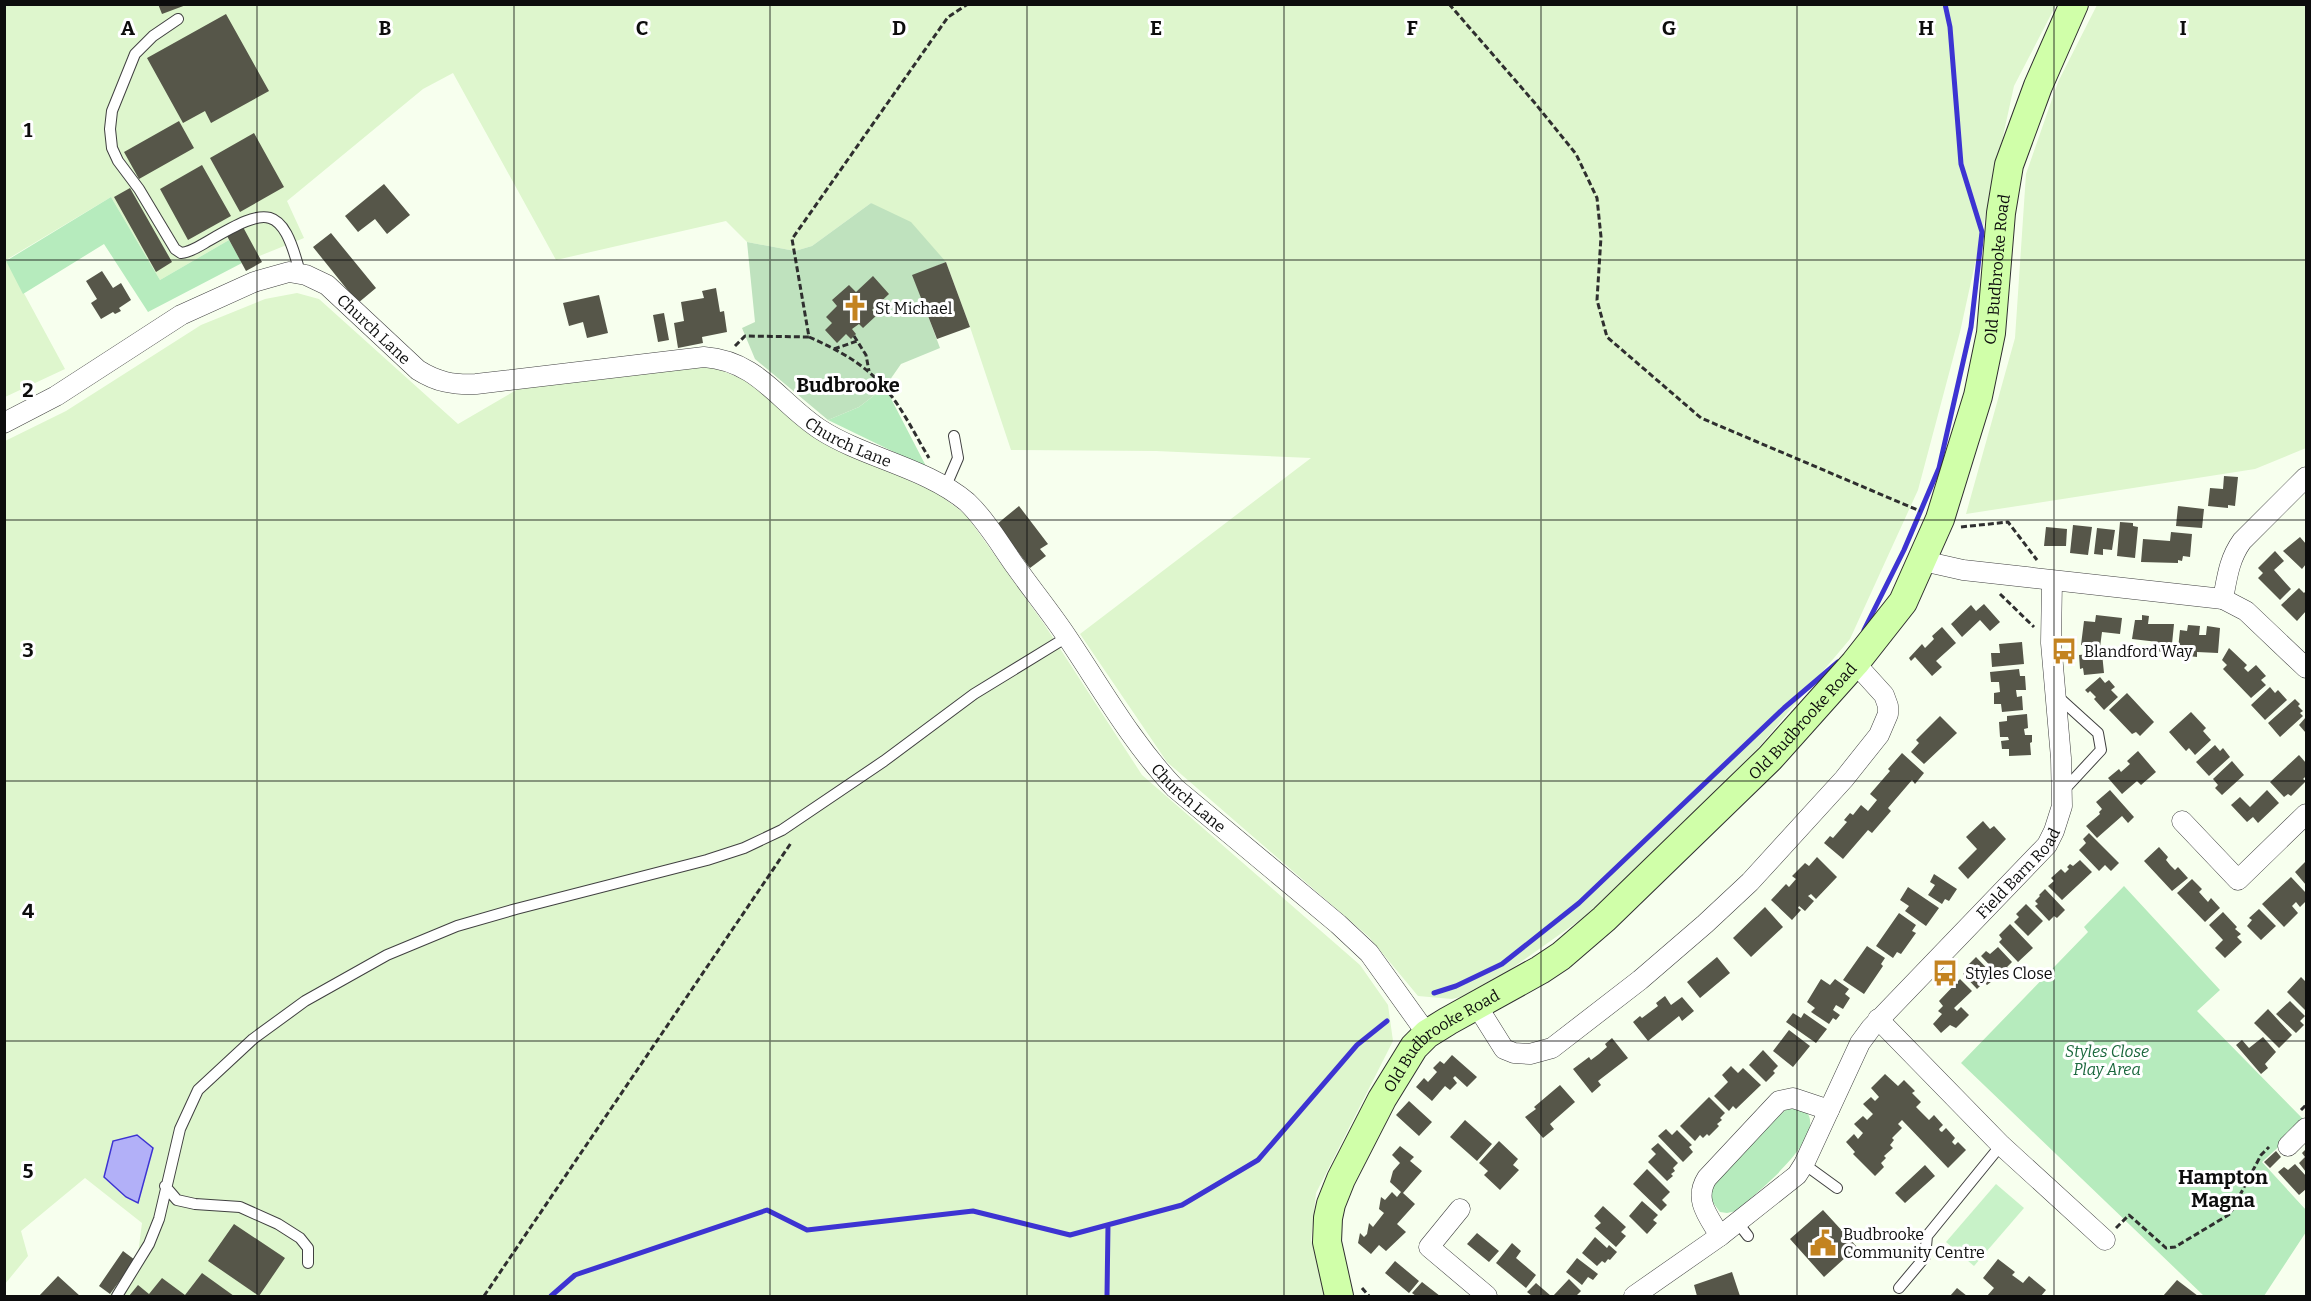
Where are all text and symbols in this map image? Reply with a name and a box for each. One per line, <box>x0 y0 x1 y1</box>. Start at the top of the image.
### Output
text: A <box>121 16 136 40</box>
text: B <box>379 16 392 40</box>
text: C <box>636 16 648 40</box>
text: D <box>892 16 906 40</box>
text: E <box>1150 16 1162 40</box>
text: F <box>1406 16 1418 40</box>
text: G <box>1662 16 1676 40</box>
text: H <box>1918 16 1934 40</box>
text: I <box>2179 16 2187 40</box>
text: 1 <box>24 118 33 142</box>
street label: Old Budbrooke Road <box>1980 192 2014 346</box>
street label: Church Lane <box>333 290 415 368</box>
church icon: St Michael <box>840 293 870 323</box>
place label: St Michael <box>875 299 953 318</box>
district label: Budbrooke <box>796 373 900 397</box>
text: 2 <box>22 378 34 402</box>
street label: Church Lane <box>801 413 894 471</box>
bus stop icon: Blandford Way <box>2049 636 2079 666</box>
text: 3 <box>22 638 34 662</box>
place label: Blandford Way <box>2084 642 2193 661</box>
street label: Old Budbrooke Road <box>1745 659 1861 784</box>
street label: Church Lane <box>1147 759 1230 836</box>
street label: Field Barn Road <box>1973 824 2064 923</box>
text: 4 <box>22 899 34 923</box>
bus stop icon: Styles Close <box>1930 958 1960 988</box>
place label: Styles Close <box>1965 964 2053 983</box>
street label: Old Budbrooke Road <box>1380 985 1503 1096</box>
park label: Styles Close Play Area <box>2065 1042 2149 1079</box>
text: 5 <box>23 1159 34 1183</box>
district label: Hampton Magna <box>2178 1165 2268 1212</box>
place label: Budbrooke Community Centre <box>1843 1225 1985 1262</box>
public building icon: Budbrooke Community Centre <box>1808 1228 1838 1258</box>

